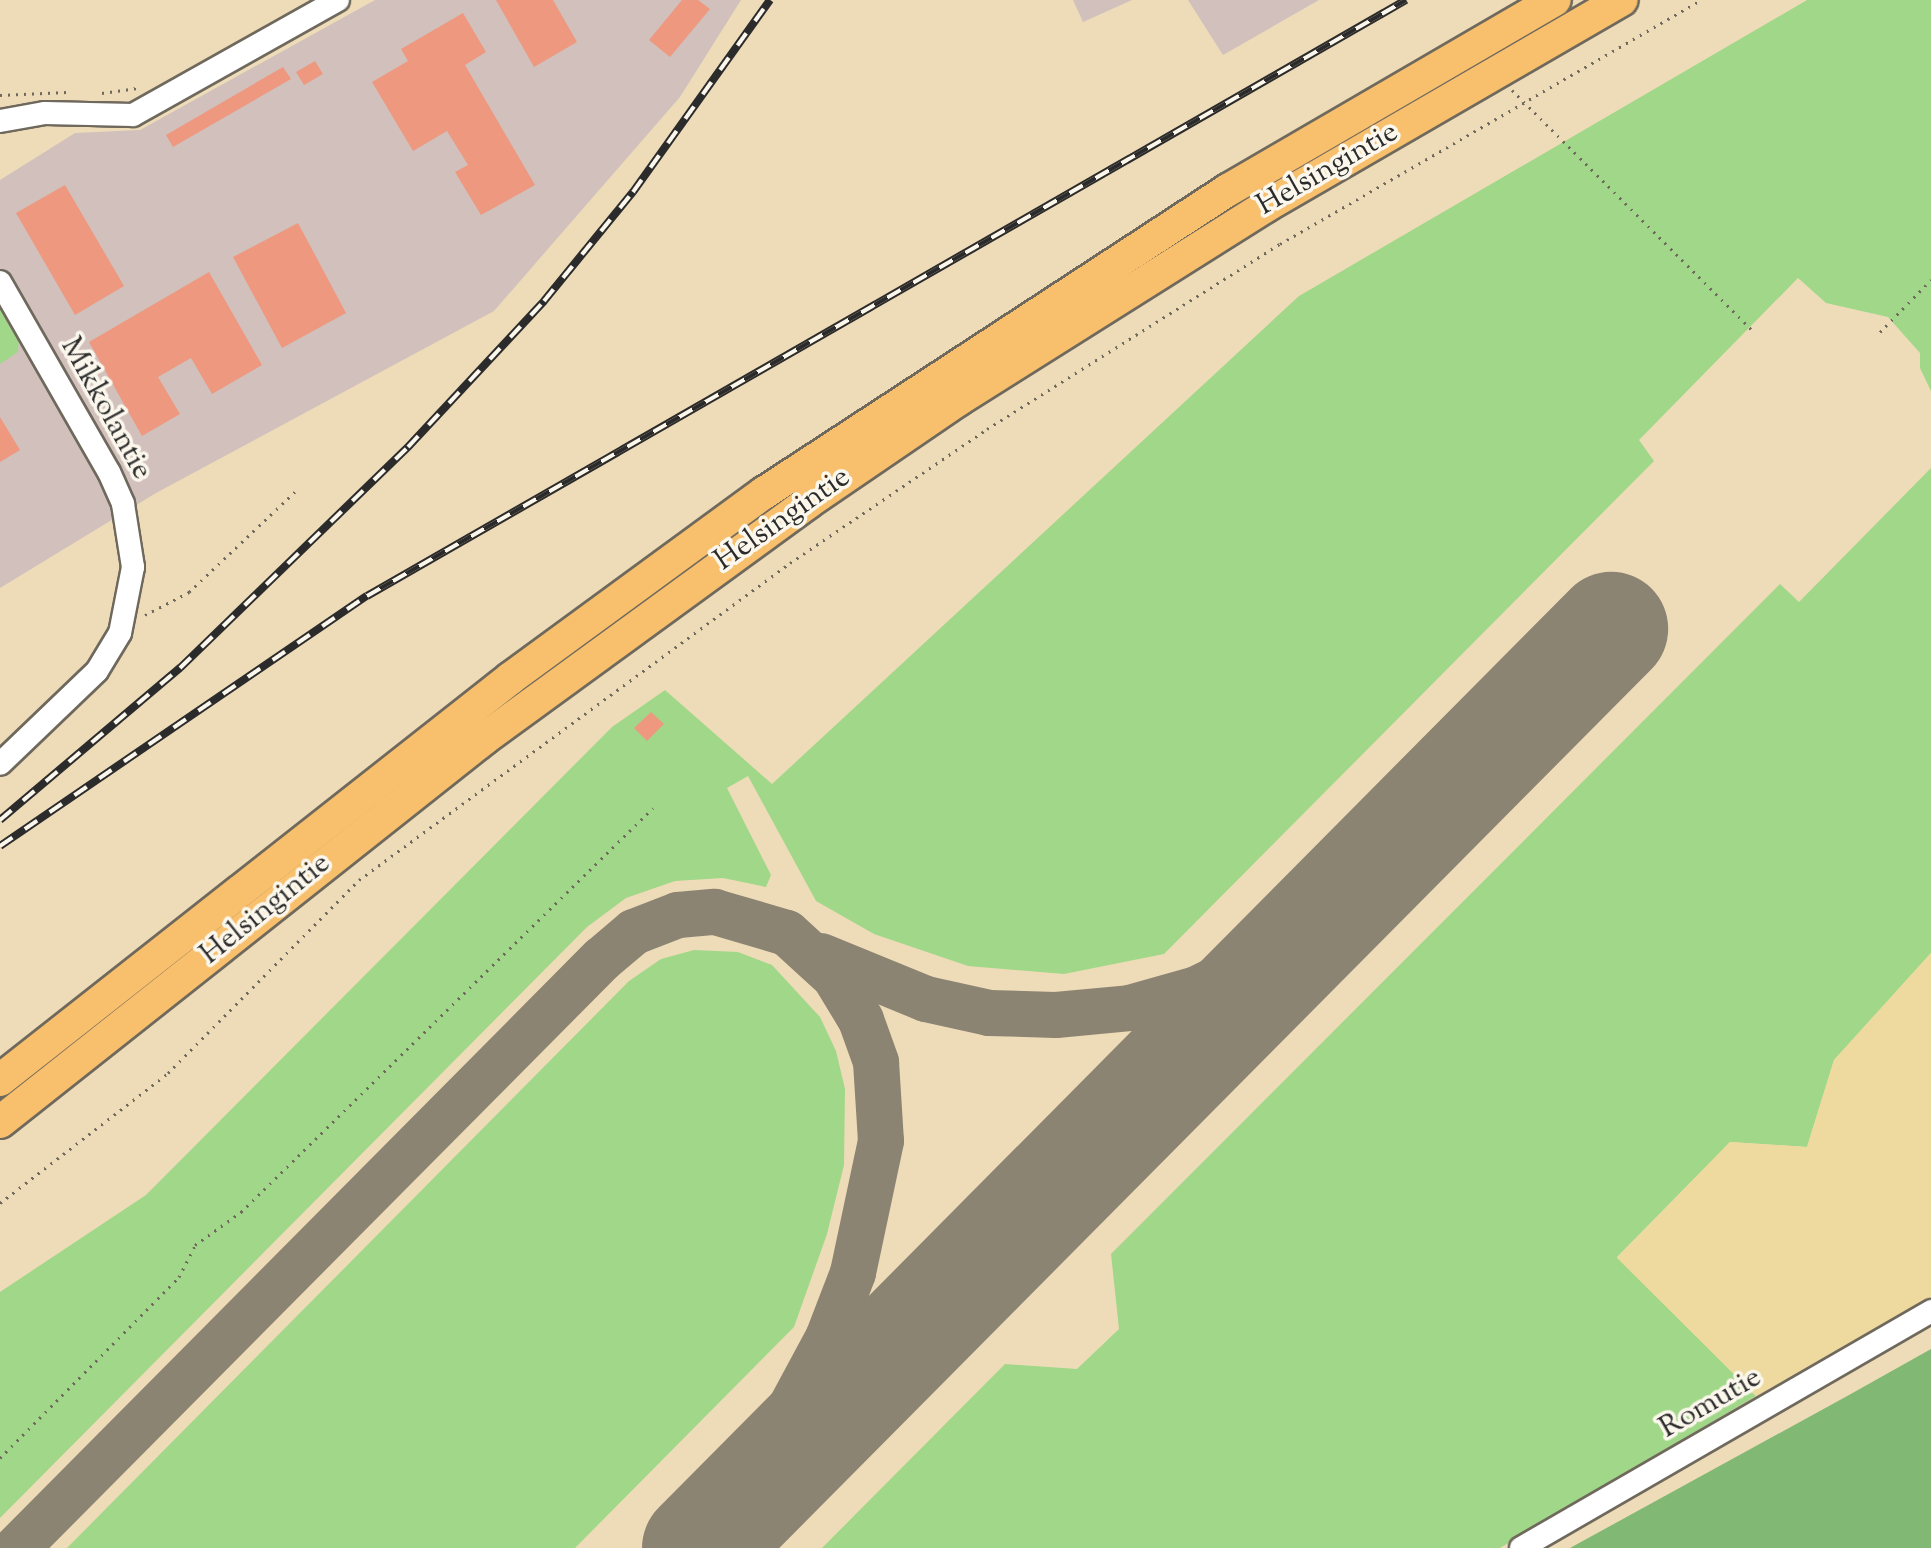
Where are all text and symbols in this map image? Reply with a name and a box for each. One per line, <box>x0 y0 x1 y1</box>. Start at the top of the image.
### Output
street label: Helsingintie <box>1251 115 1405 225</box>
street label: Mikkolantie <box>51 332 159 486</box>
street label: Helsingintie <box>708 460 858 580</box>
street label: Helsingintie <box>194 847 338 973</box>
street label: Romutie <box>1654 1361 1768 1447</box>

